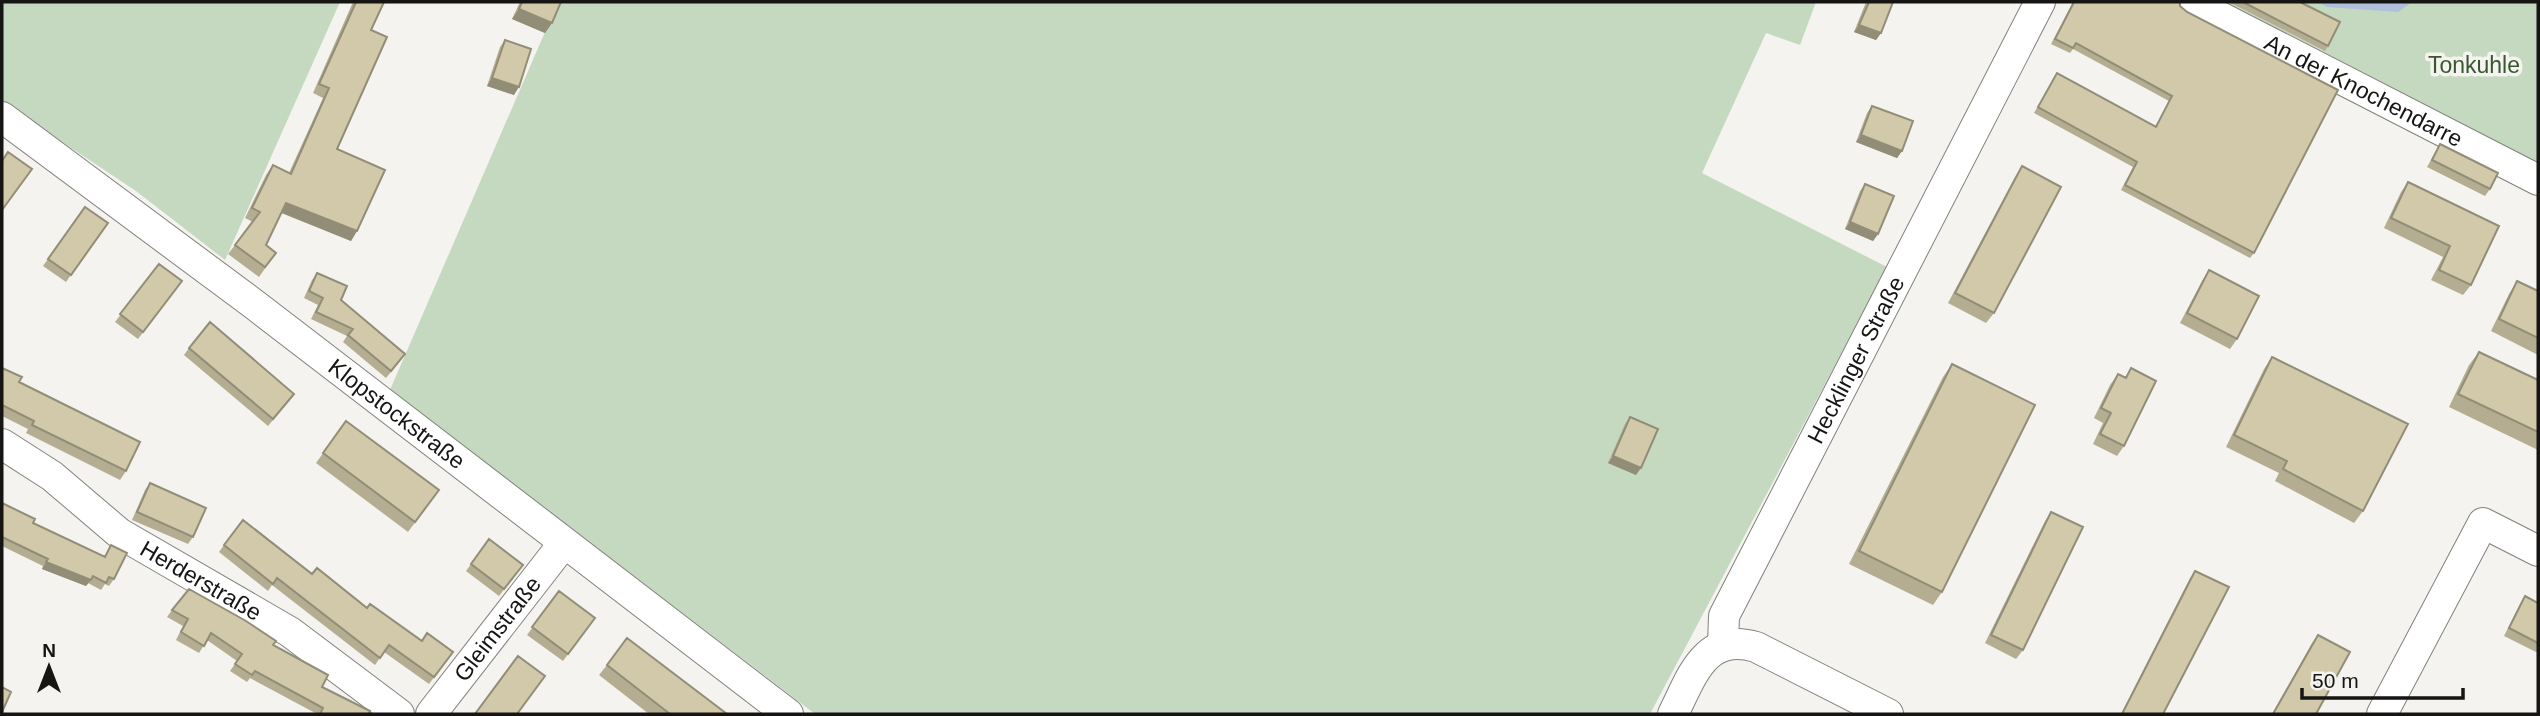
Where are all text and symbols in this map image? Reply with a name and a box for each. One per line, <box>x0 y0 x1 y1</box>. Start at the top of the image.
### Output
street label: An der Knochendarre <box>2260 29 2467 152</box>
park label: Tonkuhle <box>2428 52 2520 78</box>
street label: Hecklinger Straße <box>1802 272 1909 448</box>
street label: Klopstockstraße <box>323 353 470 474</box>
street label: Herderstraße <box>136 535 266 626</box>
street label: Gleimstraße <box>449 571 546 686</box>
north arrow <box>14 632 84 702</box>
text: N <box>42 640 56 661</box>
scale bar <box>2302 656 2463 700</box>
text: 50 m <box>2312 669 2359 692</box>

